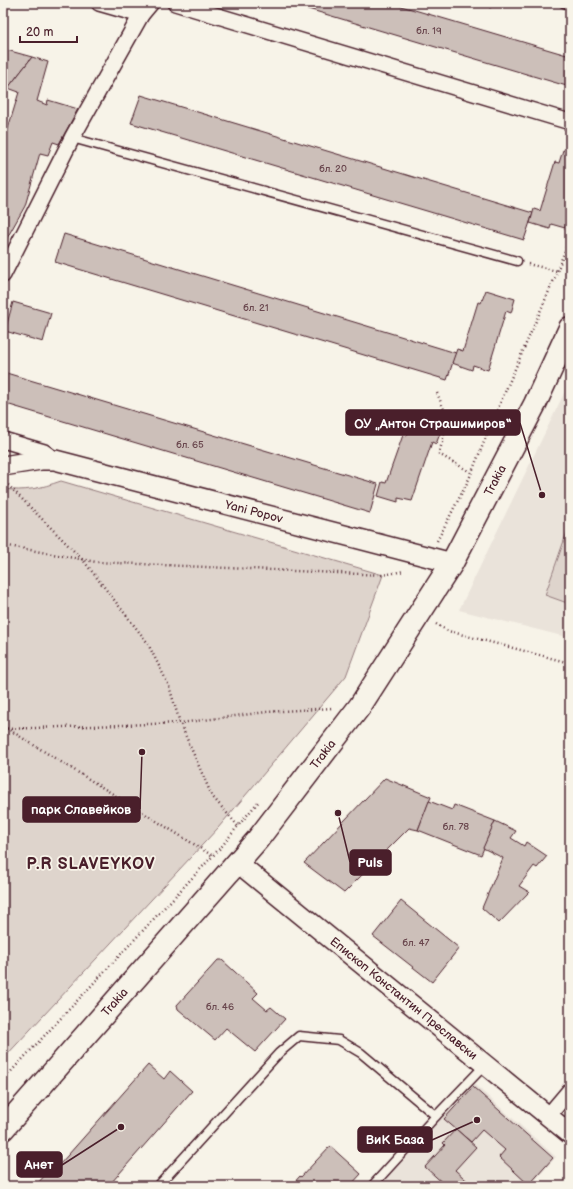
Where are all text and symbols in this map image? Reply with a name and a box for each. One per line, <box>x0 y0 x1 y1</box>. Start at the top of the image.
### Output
scale bar <box>20 18 77 44</box>
text: 20 m <box>26 25 53 40</box>
house number: бл. 19 <box>416 25 442 37</box>
house number: бл. 20 <box>319 163 347 175</box>
house number: бл. 21 <box>243 302 269 314</box>
callout: ОУ „Антон Страшимиров“ <box>346 410 520 435</box>
text: ОУ „Антон Страшимиров“ <box>354 416 512 432</box>
house number: бл. 65 <box>176 439 204 451</box>
street label: Trakia <box>481 462 510 499</box>
street label: Yani Popov <box>222 497 284 527</box>
street label: Trakia <box>307 737 340 772</box>
callout: парк Славейков <box>23 797 140 822</box>
text: парк Славейков <box>31 802 131 818</box>
house number: бл. 78 <box>443 821 469 833</box>
callout: Puls <box>350 850 391 875</box>
district label: P.R SLAVEYKOV <box>26 855 156 874</box>
text: Puls <box>357 855 383 871</box>
street label: Епископ Константин Преславски <box>327 934 480 1063</box>
house number: бл. 47 <box>403 937 429 949</box>
street label: Trakia <box>98 985 132 1020</box>
house number: бл. 46 <box>206 1001 234 1013</box>
callout: ВиК База <box>358 1127 432 1152</box>
text: ВиК База <box>366 1132 425 1148</box>
callout: Анет <box>17 1152 62 1177</box>
text: Анет <box>23 1157 54 1173</box>

